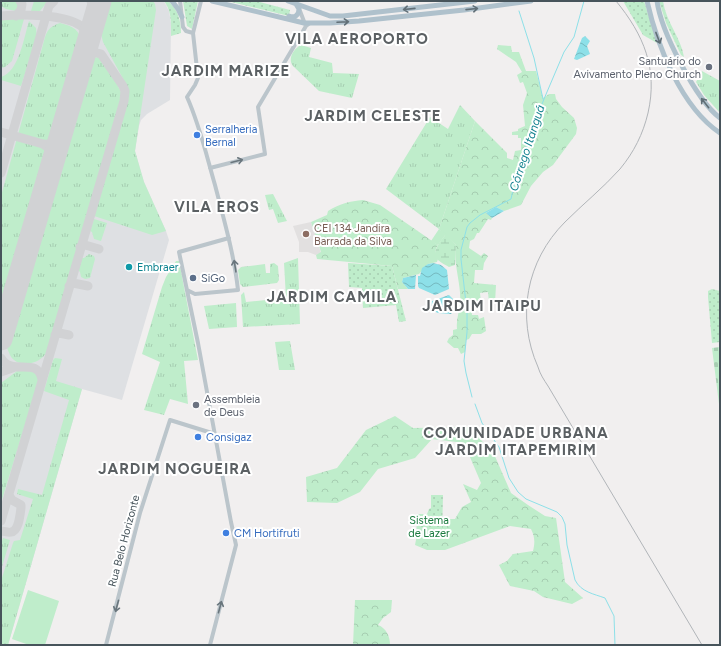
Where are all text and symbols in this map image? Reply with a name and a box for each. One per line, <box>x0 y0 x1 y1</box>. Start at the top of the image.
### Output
one-way arrow <box>402 5 415 13</box>
one-way arrow <box>465 5 478 13</box>
one-way arrow <box>336 19 349 26</box>
district label: VILA AEROPORTO <box>285 30 429 48</box>
one-way arrow <box>654 32 662 44</box>
place label: Santuário do Avivamento Pleno Church <box>573 55 701 81</box>
district label: JARDIM MARIZE <box>162 62 290 80</box>
marker: Santuário do Avivamento Pleno Church <box>704 62 714 72</box>
one-way arrow <box>701 98 710 108</box>
water label: Córrego Itanguá <box>506 103 548 193</box>
district label: JARDIM CELESTE <box>304 107 442 125</box>
place label: Serralheria Bernal <box>205 123 257 149</box>
marker: Serralheria Bernal <box>192 130 202 140</box>
one-way arrow <box>231 157 244 164</box>
district label: VILA EROS <box>174 198 260 216</box>
place label: CEI 134 Jandira Barrada da Silva <box>314 222 392 248</box>
marker: CEI 134 Jandira Barrada da Silva <box>301 229 311 239</box>
one-way arrow <box>231 260 239 273</box>
place label: Embraer <box>137 261 179 274</box>
marker: Embraer <box>124 262 134 272</box>
place label: SiGo <box>201 272 225 285</box>
marker: SiGo <box>188 273 198 283</box>
district label: JARDIM CAMILA <box>267 288 397 306</box>
district label: JARDIM ITAIPU <box>422 297 542 315</box>
place label: Assembleia de Deus <box>204 393 260 419</box>
marker: Assembleia de Deus <box>191 400 201 410</box>
district label: COMUNIDADE URBANA JARDIM ITAPEMIRIM <box>423 424 609 459</box>
place label: Consigaz <box>206 431 252 444</box>
marker: Consigaz <box>193 432 203 442</box>
district label: JARDIM NOGUEIRA <box>98 460 252 478</box>
street label: Rua Belo Horizonte <box>105 494 143 588</box>
park label: Sistema de Lazer <box>408 514 450 540</box>
place label: CM Hortifruti <box>234 527 300 540</box>
marker: CM Hortifruti <box>221 528 231 538</box>
one-way arrow <box>112 599 120 612</box>
one-way arrow <box>217 601 224 614</box>

